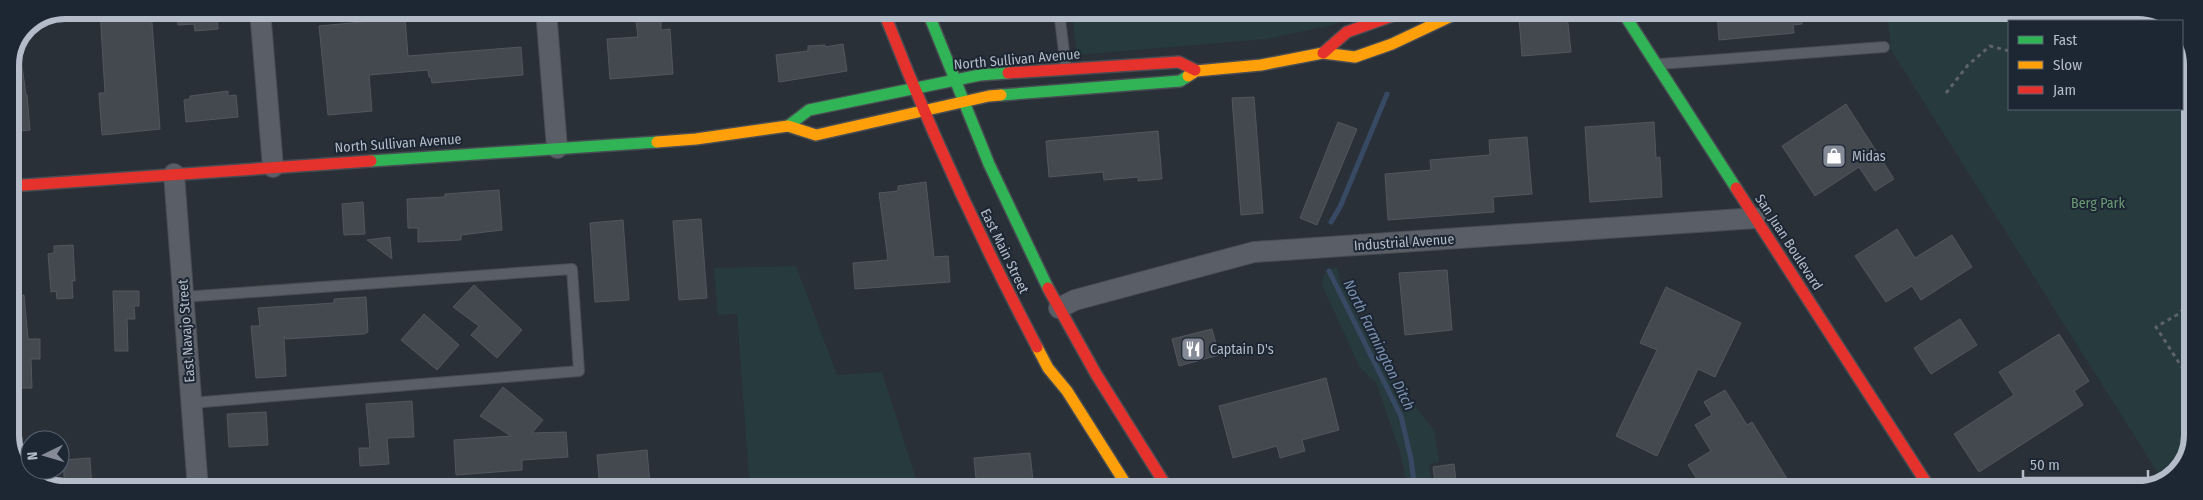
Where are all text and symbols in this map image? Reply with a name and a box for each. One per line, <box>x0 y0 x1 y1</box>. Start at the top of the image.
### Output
legend <box>2008 20 2183 110</box>
text: Fast <box>2053 31 2077 49</box>
street label: North Sullivan Avenue <box>953 45 1081 73</box>
text: Slow <box>2053 56 2082 74</box>
text: Jam <box>2053 81 2076 99</box>
street label: North Sullivan Avenue <box>334 131 462 156</box>
shop icon: Midas <box>1821 143 1847 169</box>
place label: Midas <box>1852 148 1886 165</box>
street label: San Juan Boulevard <box>1751 191 1826 293</box>
park label: Berg Park <box>2071 195 2125 212</box>
street label: East Main Street <box>977 206 1033 297</box>
street label: Industrial Avenue <box>1353 231 1455 254</box>
water label: North Farmington Ditch <box>1339 277 1419 413</box>
street label: East Navajo Street <box>174 278 199 383</box>
restaurant icon: Captain D's <box>1180 336 1206 362</box>
place label: Captain D's <box>1210 341 1274 358</box>
north arrow <box>20 430 70 480</box>
scale bar <box>2023 448 2148 480</box>
text: N <box>24 451 41 461</box>
text: 50 m <box>2030 456 2060 474</box>

